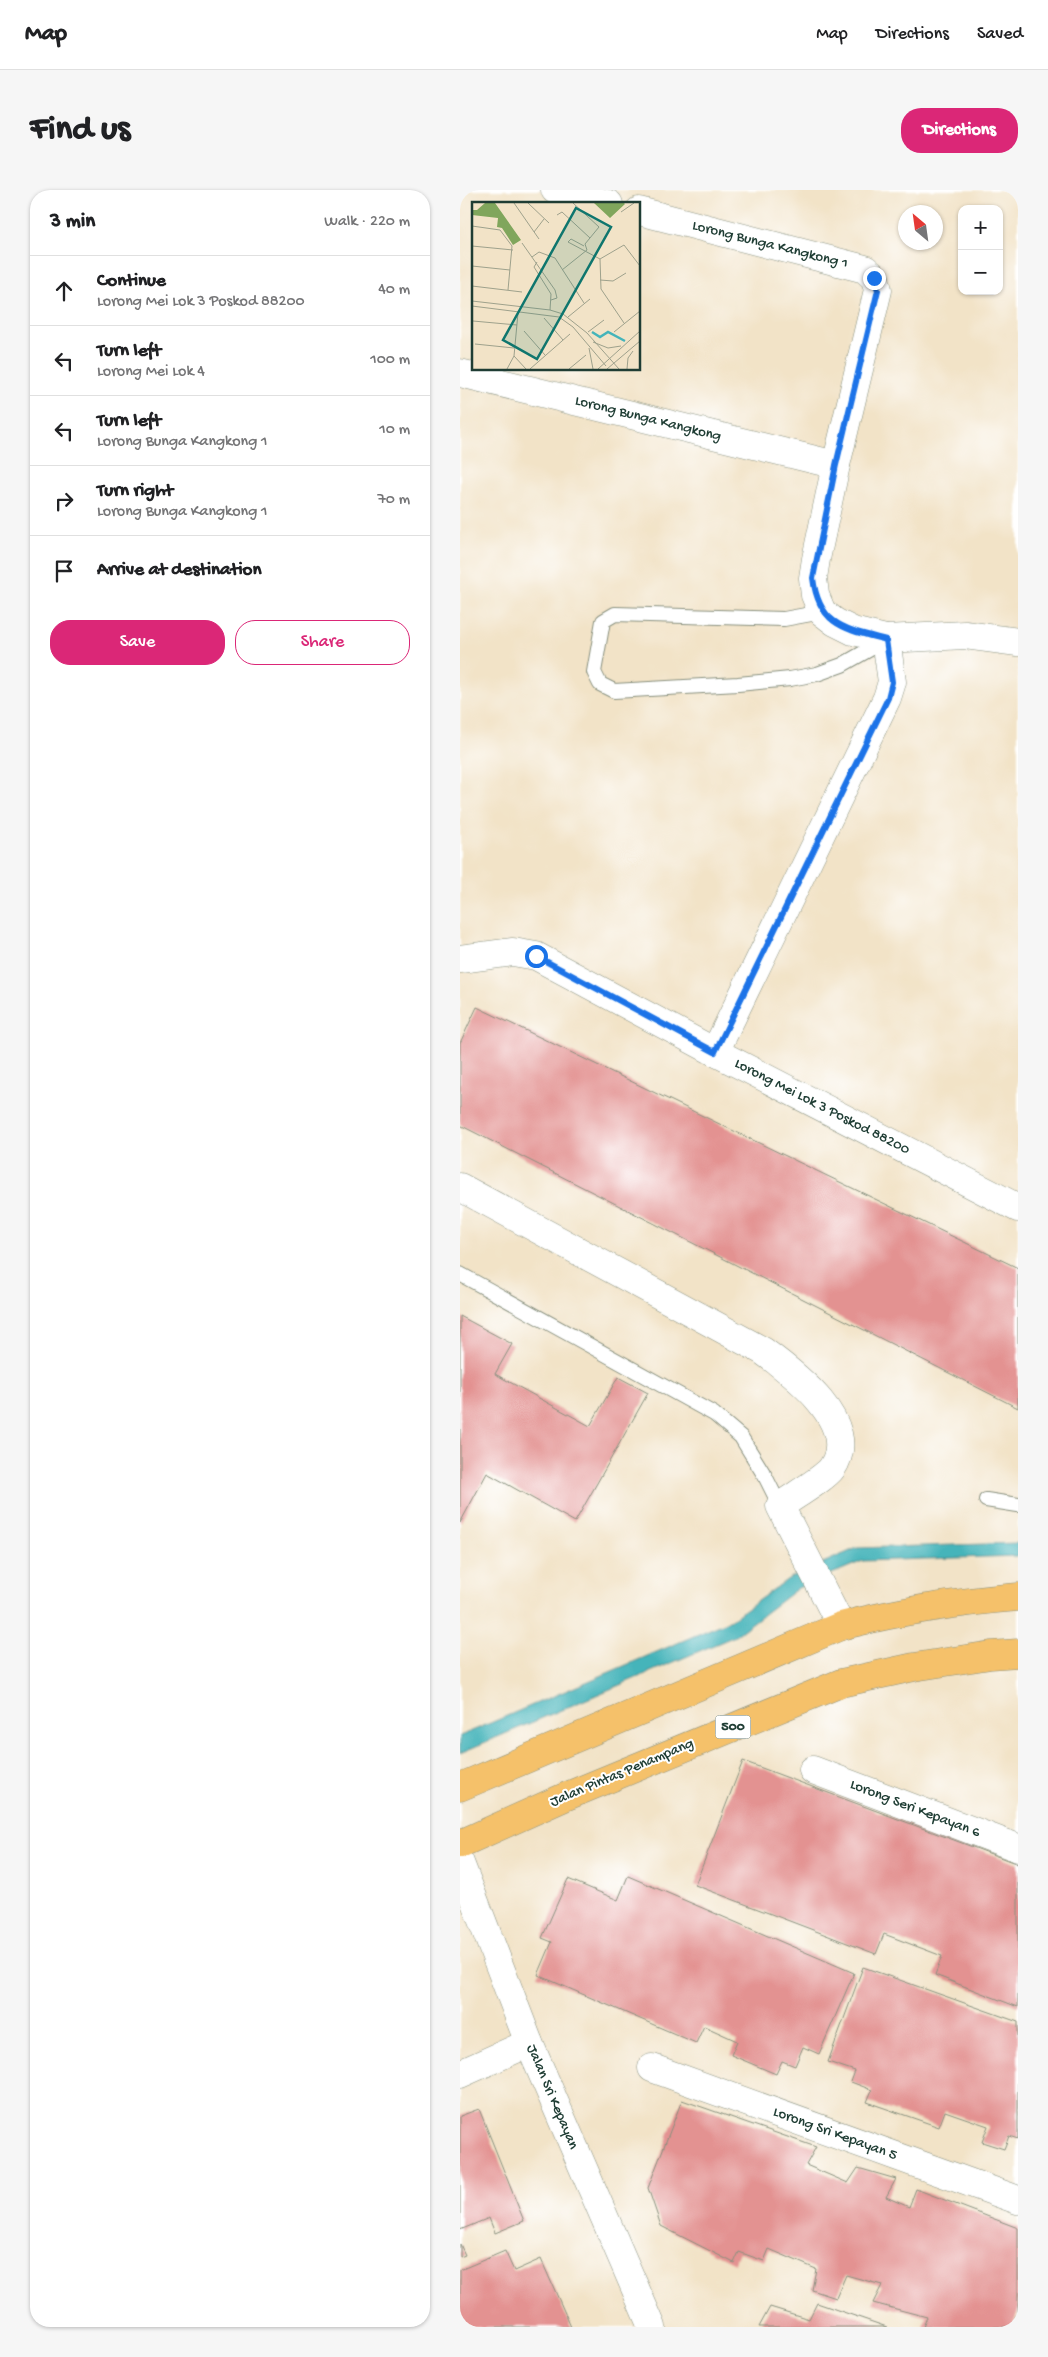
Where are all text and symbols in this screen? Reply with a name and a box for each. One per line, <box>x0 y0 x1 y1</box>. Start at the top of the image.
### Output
text: Map <box>25 20 67 49</box>
text: Map <box>816 24 848 45</box>
text: Directions <box>876 24 949 45</box>
text: Saved <box>977 24 1023 45</box>
button: Directions <box>901 108 1018 153</box>
text: Find us <box>30 110 130 151</box>
inset map <box>472 202 640 370</box>
north arrow <box>898 205 943 250</box>
map controls <box>958 205 1003 295</box>
button: + <box>958 205 1003 250</box>
text: 3 min <box>50 210 95 235</box>
text: Walk · 220 m <box>324 213 410 232</box>
street label: Lorong Bunga Kangkong 1 <box>690 217 850 273</box>
button: − <box>958 250 1003 295</box>
route end <box>863 267 886 290</box>
text: Continue <box>97 270 166 293</box>
icon: ahead <box>50 277 78 305</box>
text: 40 m <box>378 281 410 300</box>
text: Lorong Mei Lok 3 Poskod 88200 <box>97 293 305 312</box>
text: Turn left <box>97 340 161 363</box>
icon: left <box>50 347 78 375</box>
text: 100 m <box>370 351 410 370</box>
text: Lorong Mei Lok 4 <box>97 363 205 382</box>
street label: Lorong Bunga Kangkong <box>573 392 723 446</box>
text: Turn left <box>97 410 161 433</box>
icon: left <box>50 417 78 445</box>
text: 10 m <box>379 421 410 440</box>
text: Lorong Bunga Kangkong 1 <box>97 433 267 452</box>
text: Turn right <box>97 480 173 503</box>
icon: right <box>50 487 78 515</box>
text: 70 m <box>377 491 410 510</box>
text: Lorong Bunga Kangkong 1 <box>97 503 267 522</box>
icon: arrive <box>50 557 78 585</box>
text: Arrive at destination <box>97 559 261 582</box>
button: Save <box>50 620 225 665</box>
button: Share <box>235 620 410 665</box>
route start <box>525 945 548 968</box>
street label: Lorong Mei Lok 3 Poskod 88200 <box>731 1055 913 1159</box>
road number: 500 <box>716 1715 750 1738</box>
street label: Jalan Pintas Penampang <box>547 1735 697 1811</box>
street label: Lorong Seri Kepayan 6 <box>847 1776 983 1842</box>
street label: Jalan Sri Kepayan <box>522 2042 582 2152</box>
street label: Lorong Sri Kepayan 5 <box>771 2103 900 2165</box>

